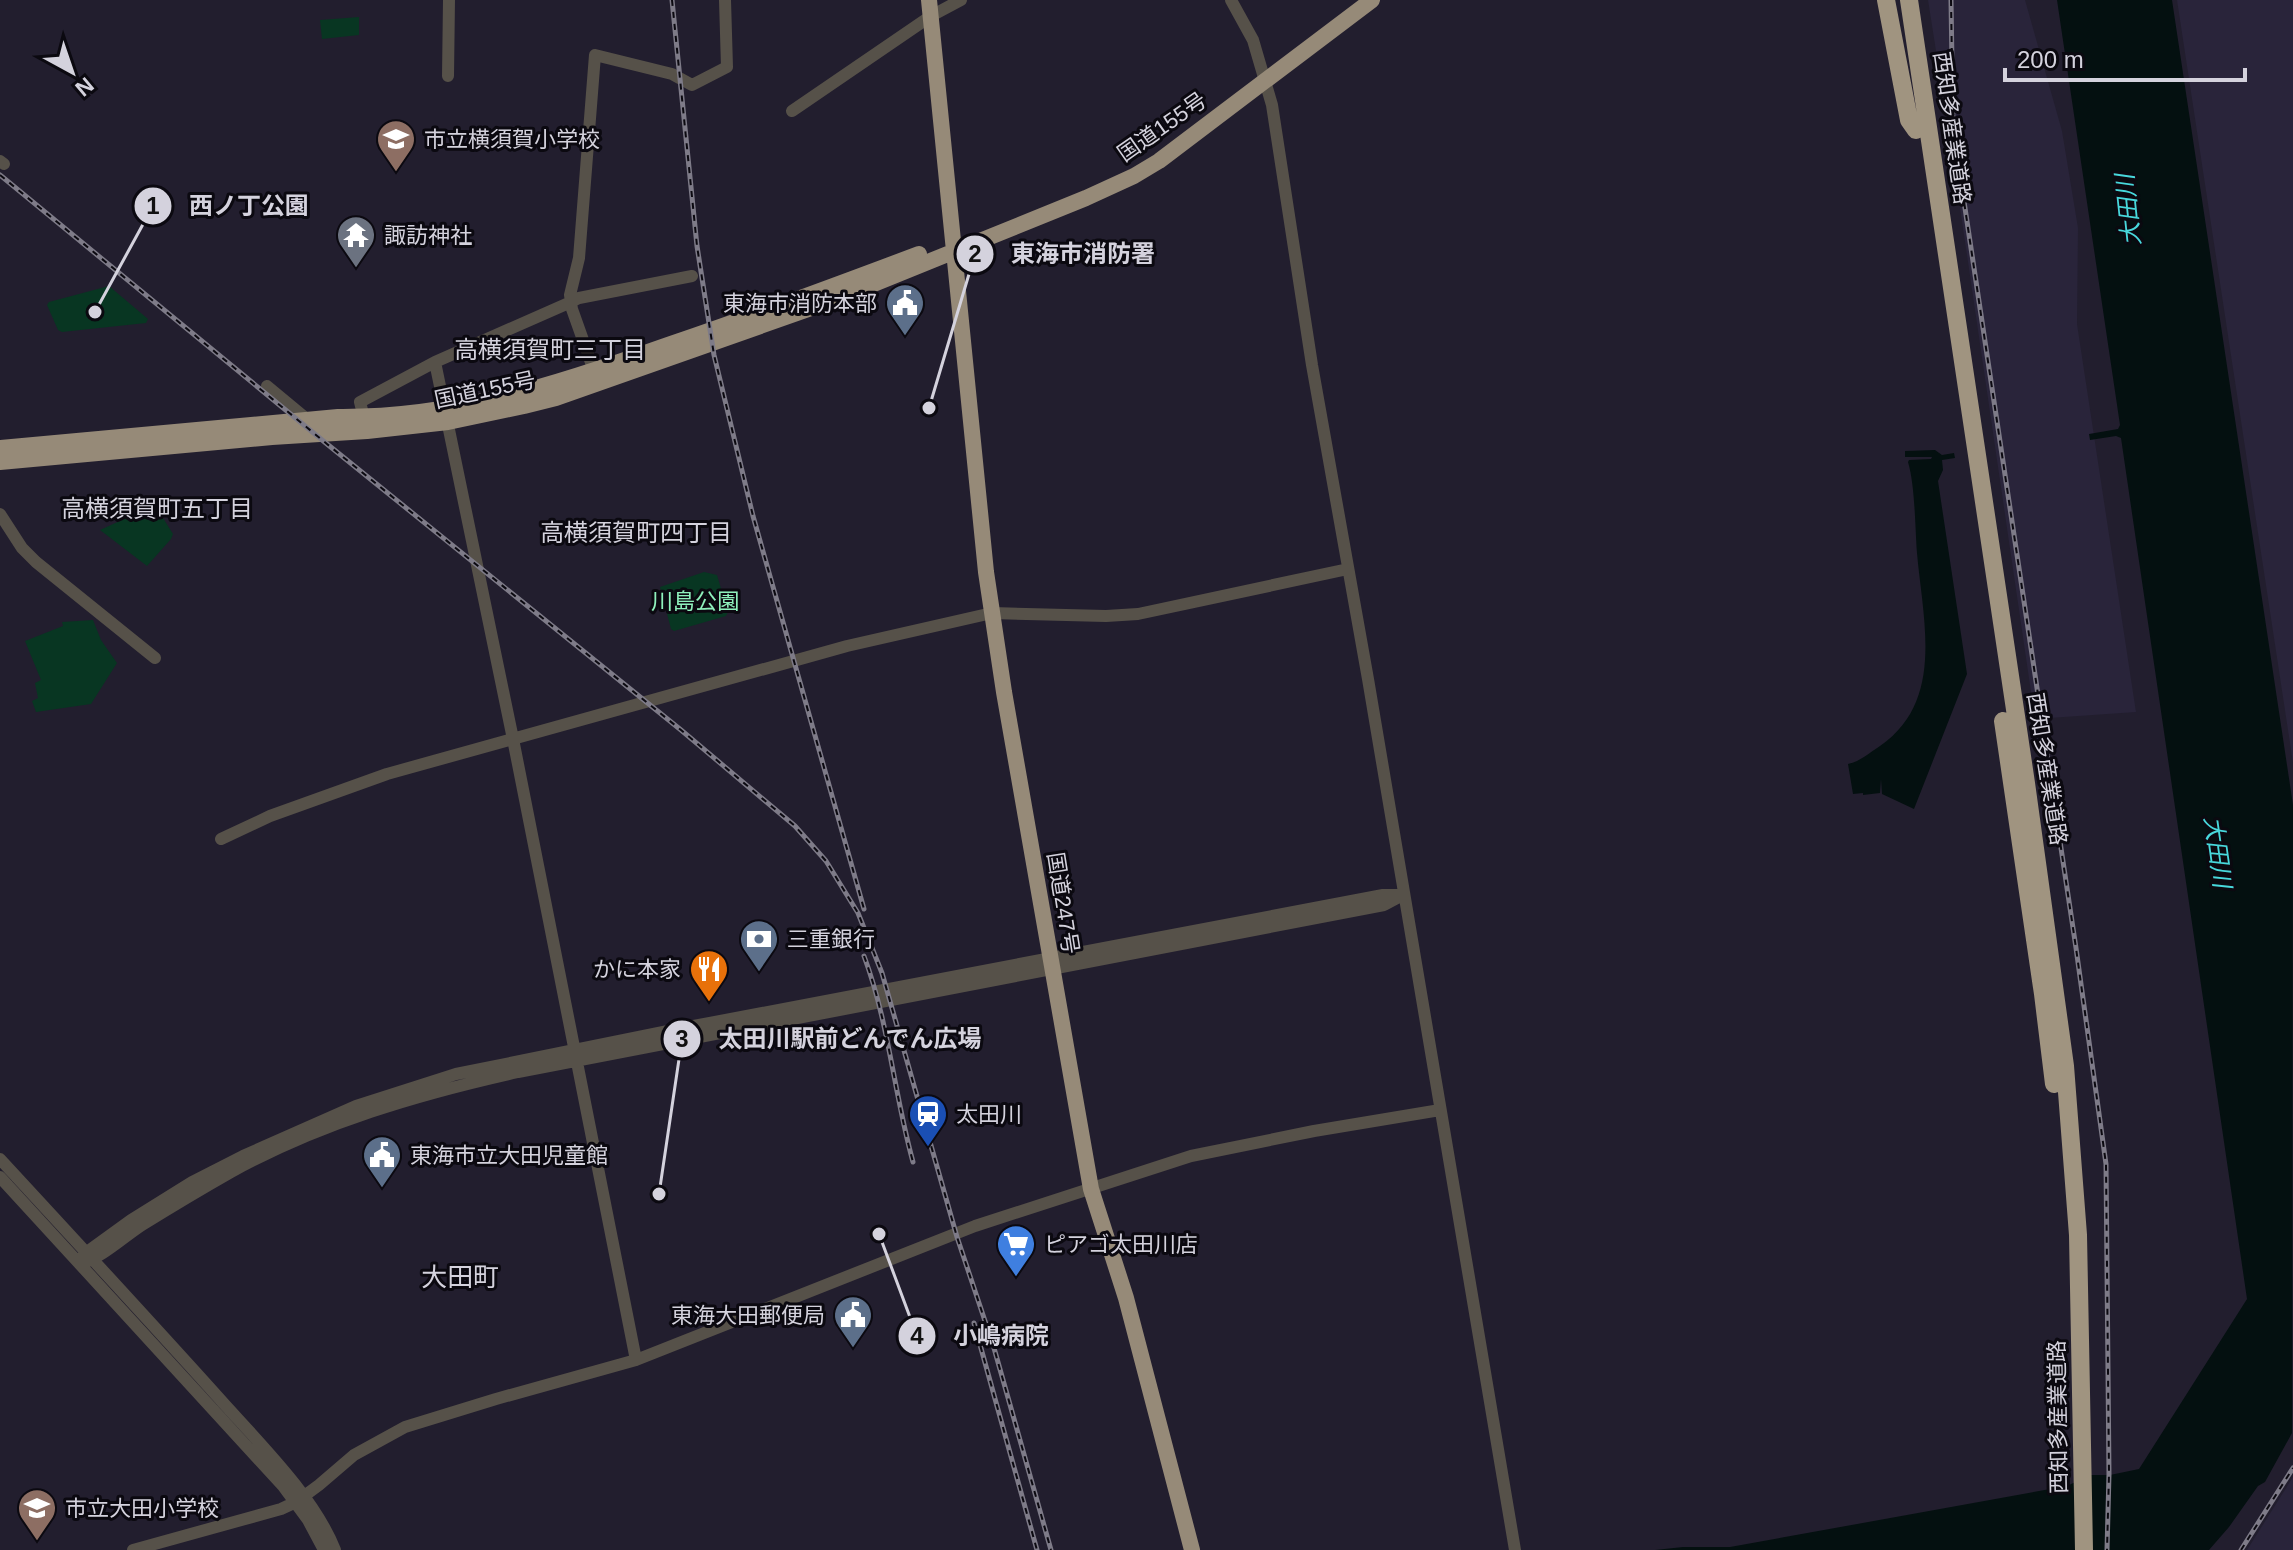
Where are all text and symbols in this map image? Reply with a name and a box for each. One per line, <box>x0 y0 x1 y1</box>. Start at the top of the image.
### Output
north arrow <box>32 32 112 112</box>
scale bar <box>2005 32 2245 82</box>
text: 200 m <box>2017 46 2084 73</box>
street label: 西知多産業道路 <box>1929 50 1975 206</box>
text: N <box>70 72 99 102</box>
street label: 国道155号 <box>1113 87 1211 167</box>
school or university icon: 市立横須賀小学校 <box>375 118 417 173</box>
place label: 市立横須賀小学校 <box>424 127 600 152</box>
water label: 大田川 <box>2110 170 2145 247</box>
callout: 西ノ丁公園 <box>133 182 325 230</box>
text: 1 <box>146 192 160 219</box>
text: 西ノ丁公園 <box>189 192 309 219</box>
temple icon: 諏訪神社 <box>335 214 377 269</box>
place label: 諏訪神社 <box>384 223 472 248</box>
callout: 東海市消防署 <box>955 230 1171 278</box>
text: 2 <box>968 240 982 267</box>
text: 東海市消防署 <box>1011 240 1155 267</box>
public building icon: 東海市消防本部 <box>884 282 926 337</box>
place label: 東海市消防本部 <box>723 291 877 316</box>
district label: 高横須賀町三丁目 <box>454 336 646 363</box>
street label: 国道155号 <box>432 367 538 413</box>
district label: 高横須賀町五丁目 <box>61 495 253 522</box>
district label: 高横須賀町四丁目 <box>540 519 732 546</box>
park label: 川島公園 <box>651 589 739 614</box>
street label: 西知多産業道路 <box>2023 691 2071 847</box>
water label: 大田川 <box>2200 814 2237 892</box>
street label: 国道247号 <box>1043 850 1083 956</box>
bank icon: 三重銀行 <box>738 918 780 973</box>
place label: 三重銀行 <box>787 927 875 952</box>
restaurant icon: かに本家 <box>688 948 730 1003</box>
place label: かに本家 <box>593 957 681 982</box>
callout: 太田川駅前どんでん広場 <box>662 1015 998 1063</box>
text: 3 <box>675 1025 689 1052</box>
text: 太田川駅前どんでん広場 <box>719 1025 981 1052</box>
station icon: 太田川 <box>907 1093 949 1148</box>
place label: 太田川 <box>956 1102 1022 1127</box>
public building icon: 東海市立大田児童館 <box>361 1134 403 1189</box>
place label: 東海市立大田児童館 <box>410 1143 608 1168</box>
supermarket icon: ピアゴ太田川店 <box>995 1223 1037 1278</box>
place label: ピアゴ太田川店 <box>1044 1232 1198 1257</box>
district label: 大田町 <box>421 1262 499 1292</box>
public building icon: 東海大田郵便局 <box>832 1294 874 1349</box>
place label: 東海大田郵便局 <box>671 1303 825 1328</box>
callout: 小嶋病院 <box>897 1312 1065 1360</box>
text: 4 <box>910 1322 924 1349</box>
text: 小嶋病院 <box>953 1322 1049 1349</box>
street label: 西知多産業道路 <box>2044 1340 2072 1494</box>
school or university icon: 市立大田小学校 <box>16 1487 58 1542</box>
place label: 市立大田小学校 <box>65 1496 219 1521</box>

